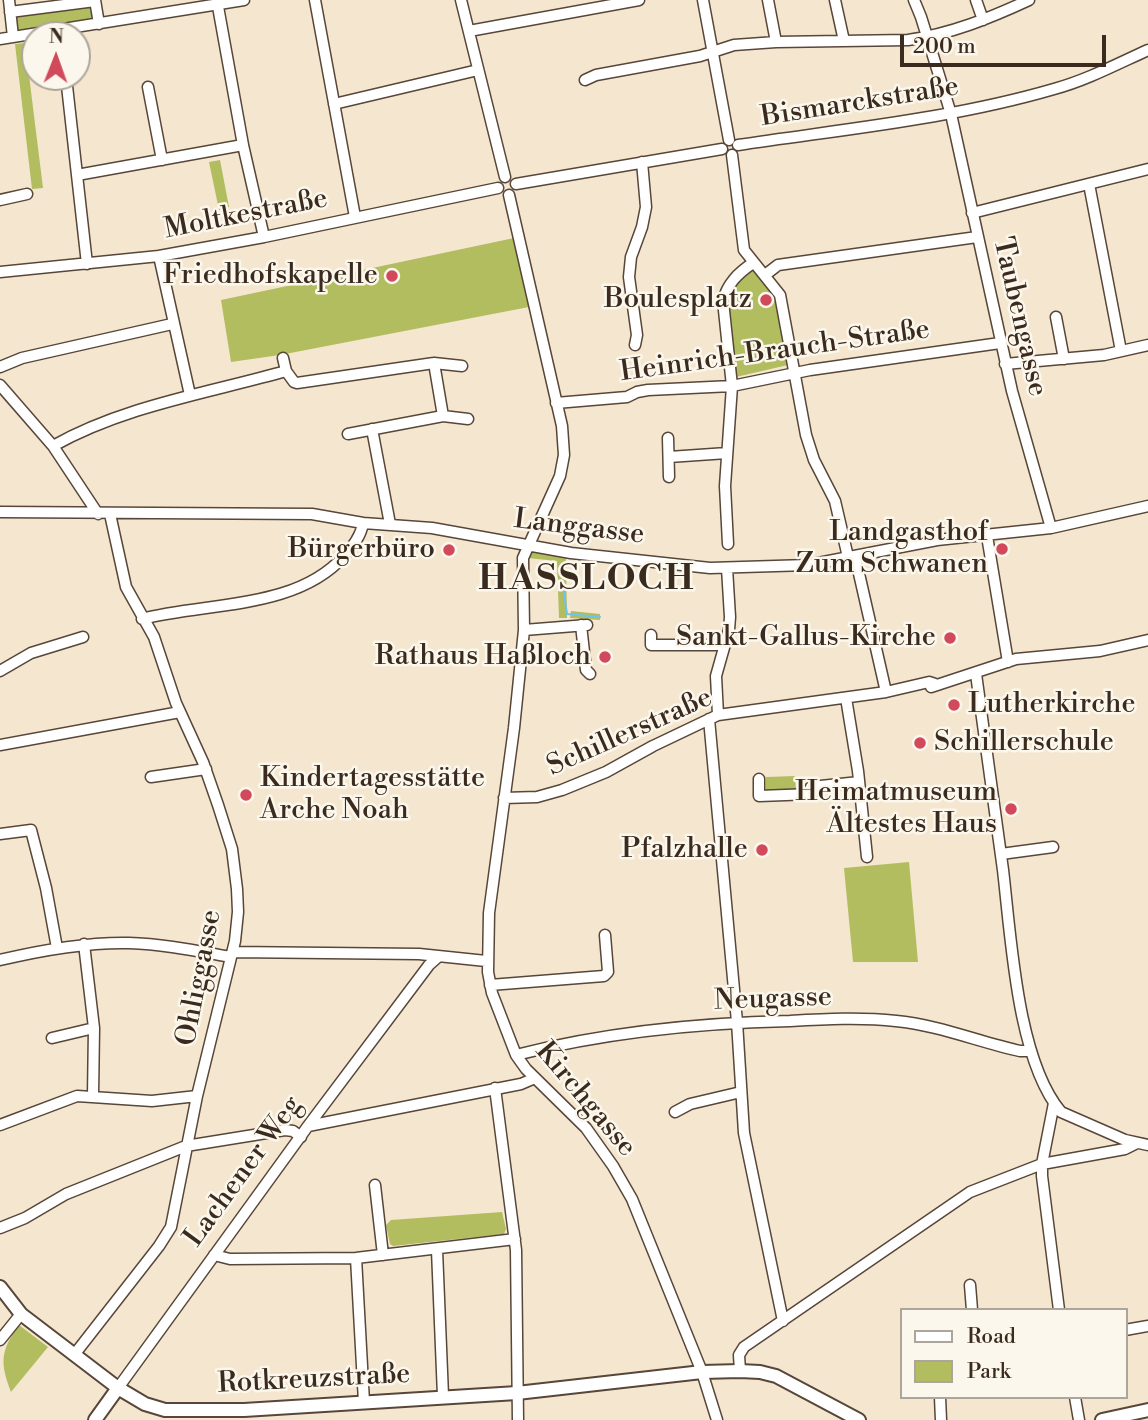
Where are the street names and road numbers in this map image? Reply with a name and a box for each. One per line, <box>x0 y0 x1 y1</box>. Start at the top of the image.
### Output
street label: Bismarckstraße <box>759 71 961 135</box>
street label: Moltkestraße <box>162 183 330 247</box>
street label: Taubengasse <box>984 234 1054 400</box>
street label: Heinrich-Brauch-Straße <box>618 314 932 390</box>
street label: Langgasse <box>512 503 646 553</box>
street label: Schillerstraße <box>542 682 718 784</box>
street label: Ohliggasse <box>170 907 230 1049</box>
street label: Neugasse <box>713 981 833 1019</box>
street label: Kirchgasse <box>527 1036 643 1164</box>
street label: Lachener Weg <box>178 1090 310 1254</box>
street label: Rotkreuzstraße <box>217 1358 411 1402</box>

